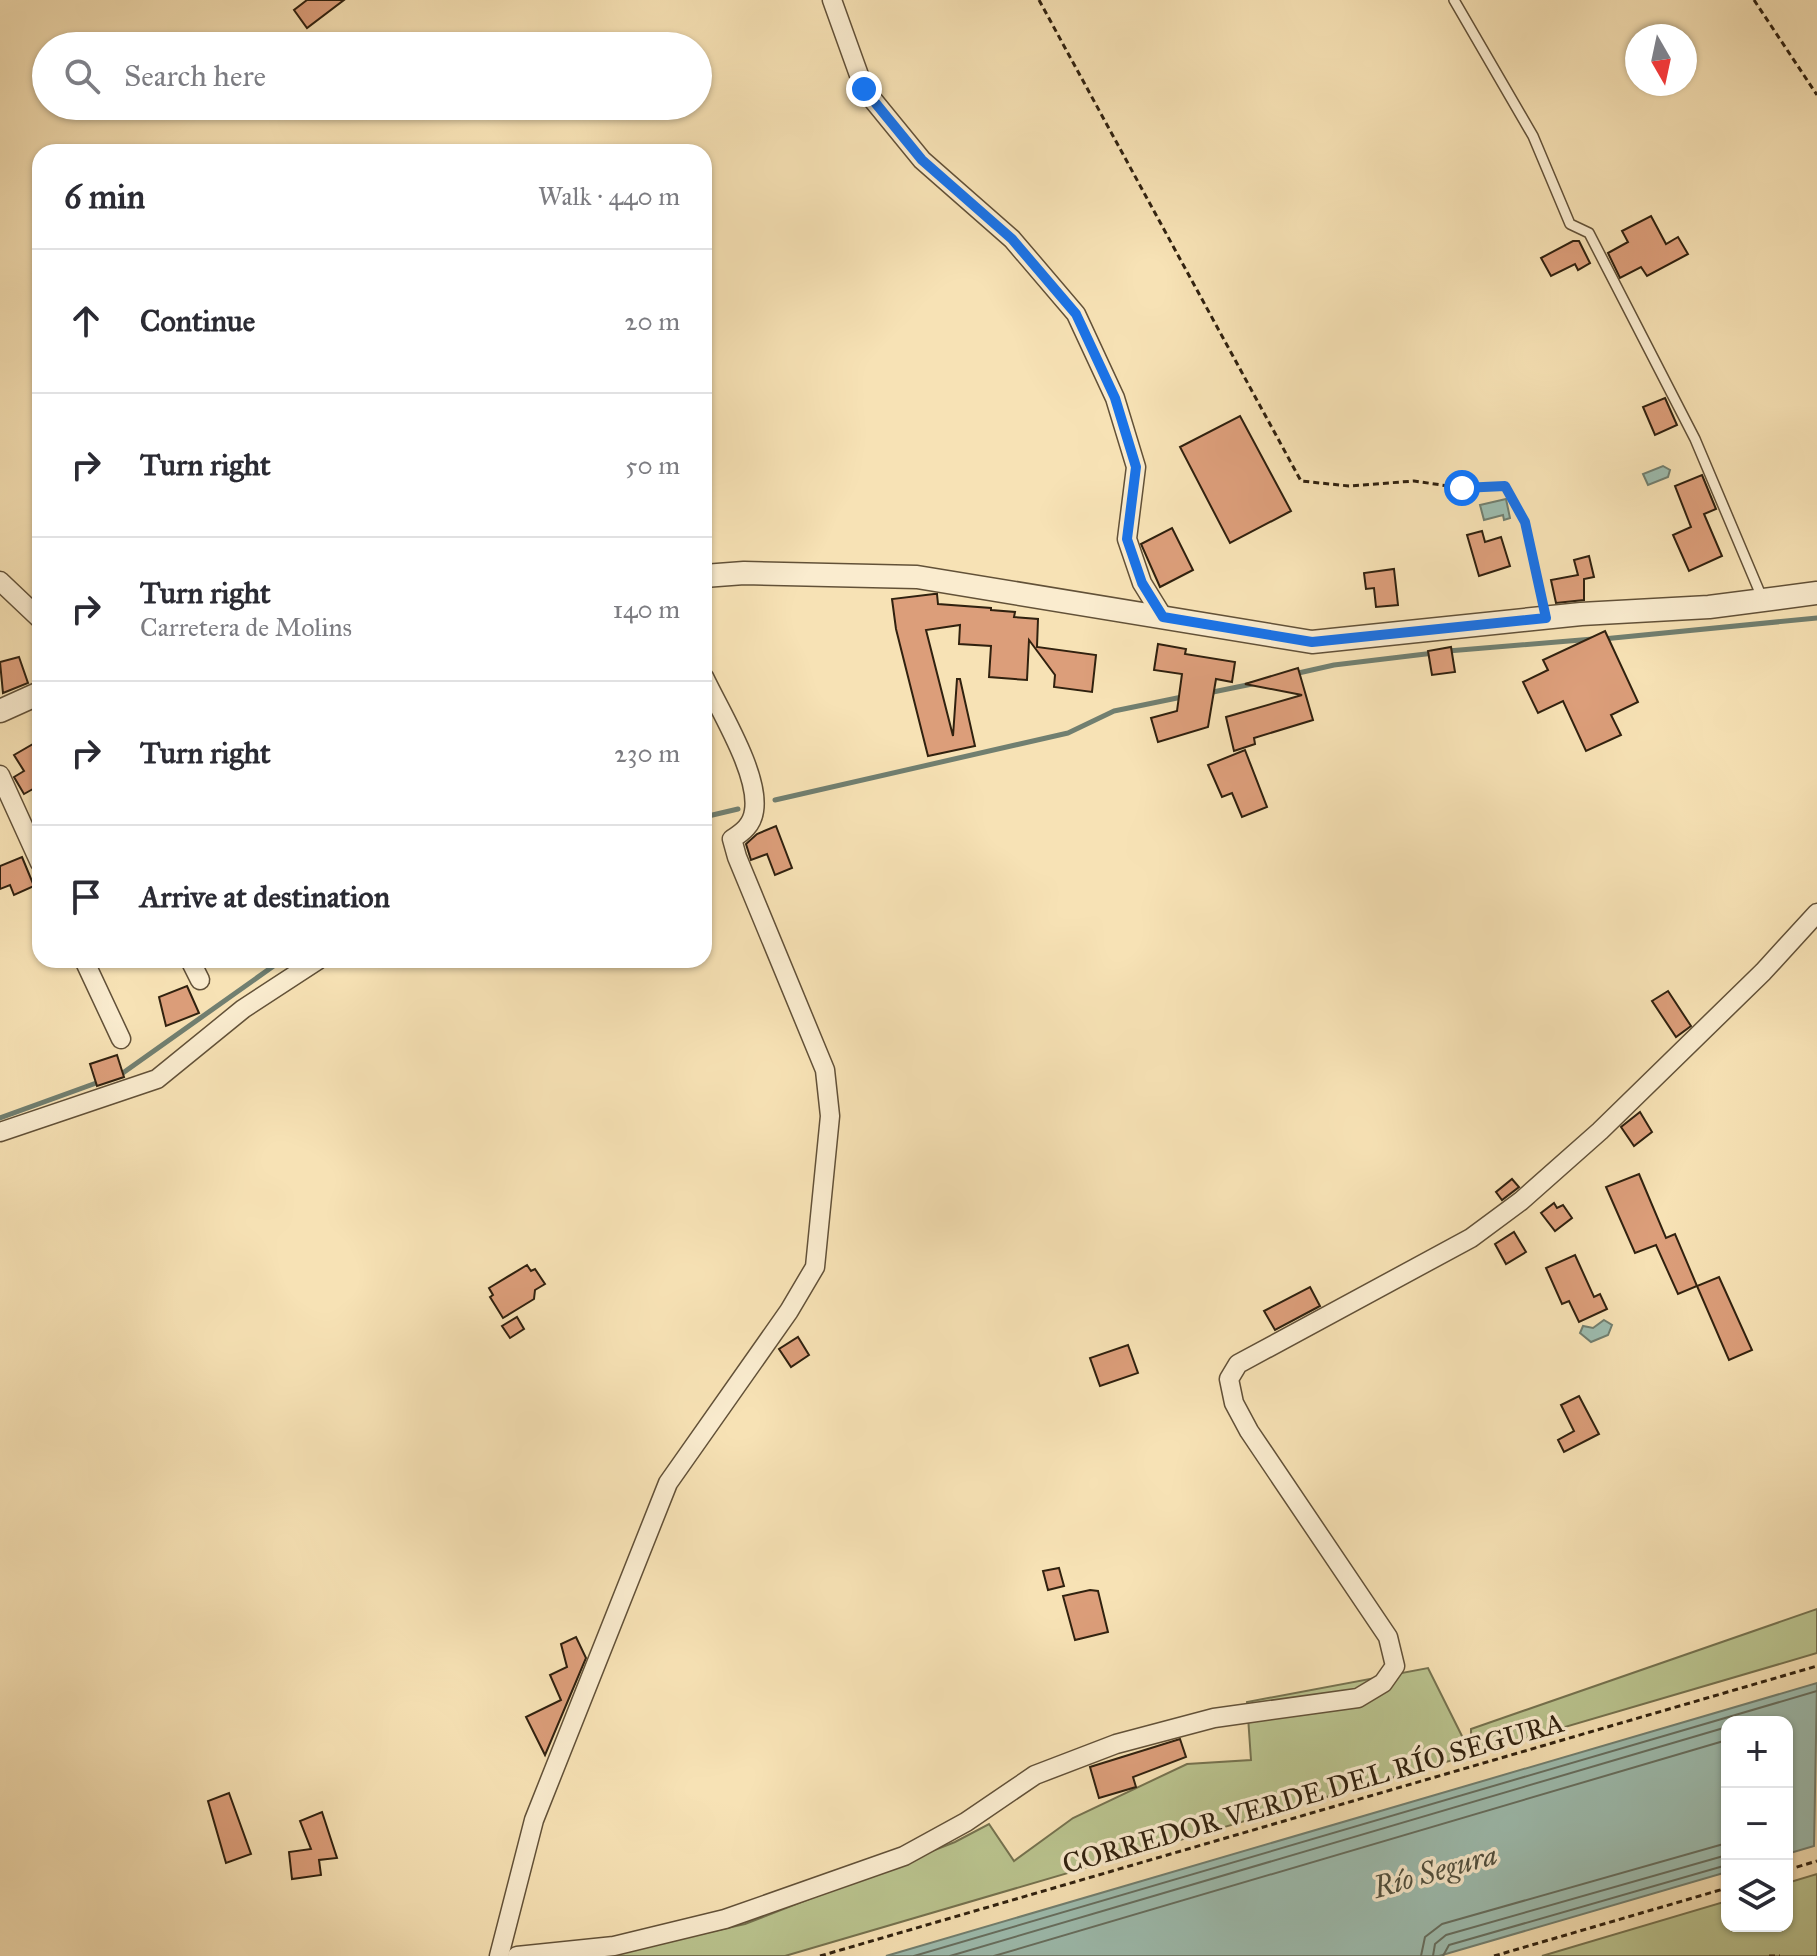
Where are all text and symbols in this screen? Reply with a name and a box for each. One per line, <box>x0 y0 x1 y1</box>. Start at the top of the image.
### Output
north arrow <box>1625 24 1697 96</box>
search box <box>32 32 712 120</box>
icon: search <box>60 54 104 98</box>
text: Search here <box>124 58 266 94</box>
route end <box>846 71 882 107</box>
text: 6 min <box>64 176 145 217</box>
text: Walk · 440 m <box>538 180 680 212</box>
icon: ahead <box>64 299 108 343</box>
text: Continue <box>140 303 255 339</box>
text: 20 m <box>625 305 680 337</box>
icon: right <box>64 443 108 487</box>
text: Turn right <box>140 447 271 483</box>
text: 50 m <box>625 449 680 481</box>
route start <box>1444 470 1480 506</box>
text: Turn right <box>140 575 271 611</box>
icon: right <box>64 587 108 631</box>
text: 140 m <box>613 593 680 625</box>
text: Carretera de Molins <box>140 611 352 643</box>
icon: right <box>64 731 108 775</box>
text: Turn right <box>140 735 271 771</box>
text: 230 m <box>614 737 680 769</box>
icon: arrive <box>64 875 108 919</box>
text: Arrive at destination <box>140 879 390 915</box>
street label: CORREDOR VERDE DEL RÍO SEGURA <box>1058 1704 1568 1881</box>
map controls <box>1721 1716 1793 1932</box>
button: + <box>1721 1716 1793 1788</box>
button: − <box>1721 1788 1793 1860</box>
water label: Río Segura <box>1368 1836 1501 1906</box>
button: layers <box>1721 1860 1793 1932</box>

